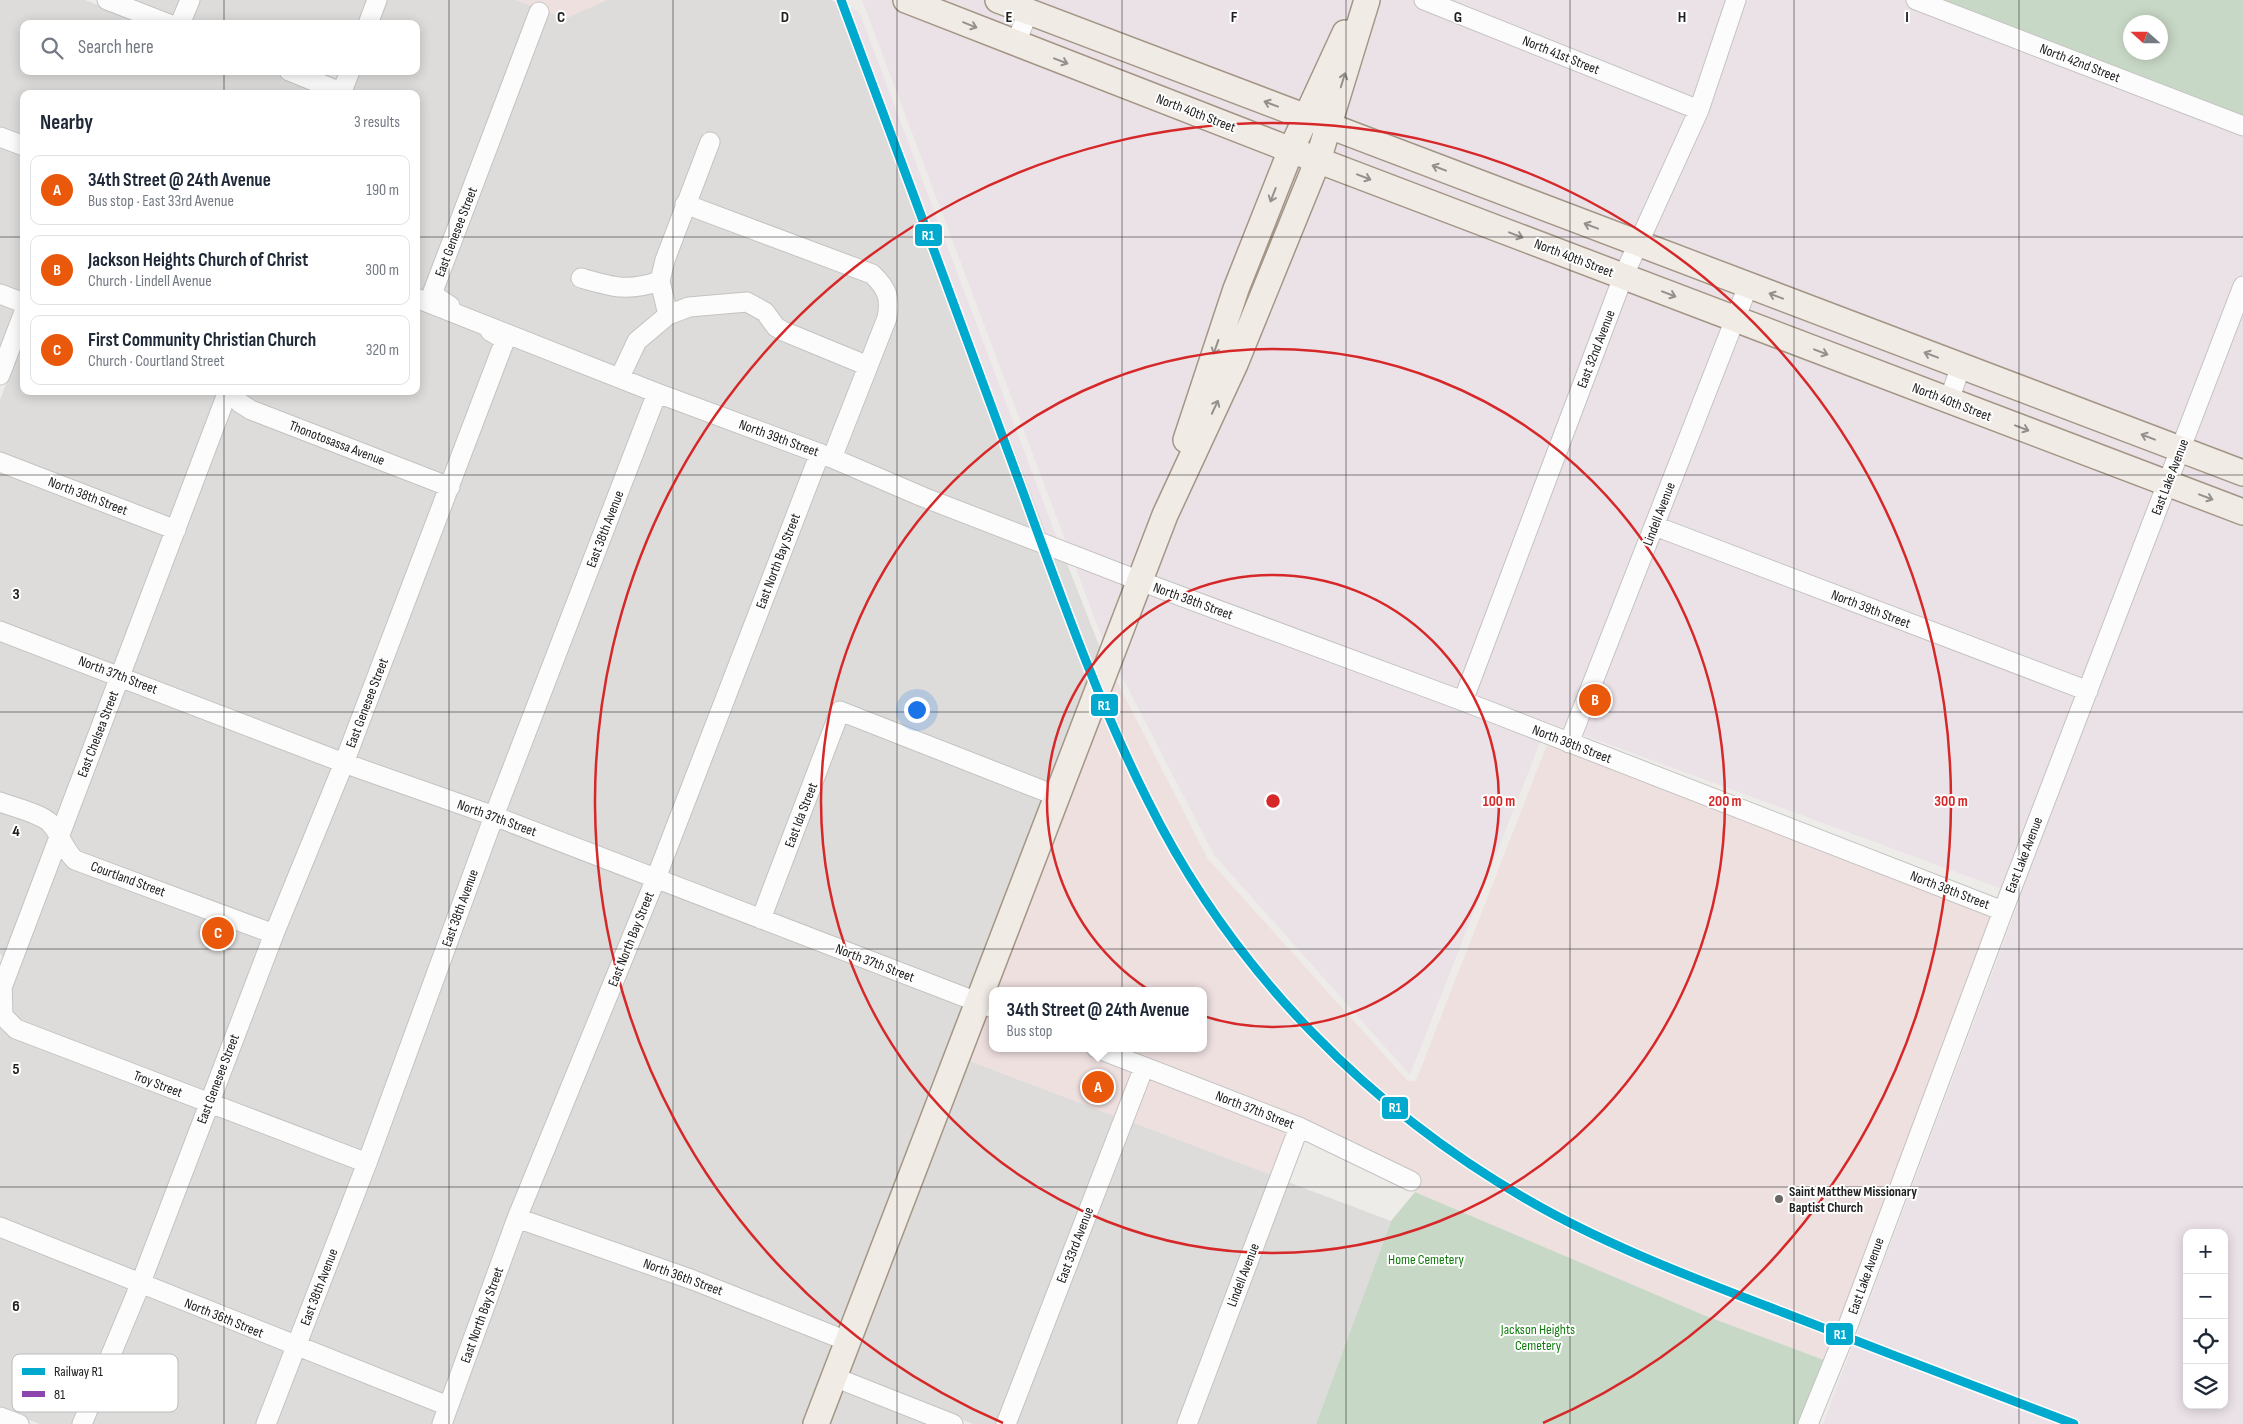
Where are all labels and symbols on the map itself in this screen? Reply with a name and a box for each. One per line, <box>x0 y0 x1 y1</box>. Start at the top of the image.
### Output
text: C <box>557 8 565 27</box>
text: D <box>781 8 789 27</box>
text: E <box>1006 8 1013 27</box>
text: F <box>1231 8 1238 27</box>
text: G <box>1454 8 1462 27</box>
text: H <box>1678 8 1686 27</box>
text: I <box>1905 8 1909 27</box>
north arrow <box>2123 15 2168 60</box>
one-way arrow <box>962 21 977 31</box>
street label: North 41st Street <box>1520 32 1602 78</box>
street label: North 42nd Street <box>2037 40 2123 86</box>
one-way arrow <box>1053 57 1069 66</box>
one-way arrow <box>1339 72 1349 88</box>
street label: North 40th Street <box>1154 90 1238 136</box>
one-way arrow <box>1264 99 1279 108</box>
one-way arrow <box>1432 163 1447 172</box>
one-way arrow <box>1356 173 1371 182</box>
street label: East Genesee Street <box>431 185 481 279</box>
one-way arrow <box>1268 187 1277 202</box>
one-way arrow <box>1584 221 1599 230</box>
line badge: R1 <box>914 223 943 247</box>
text: R1 <box>922 227 935 244</box>
one-way arrow <box>1507 231 1523 240</box>
street label: North 40th Street <box>1532 235 1616 281</box>
one-way arrow <box>1661 290 1676 299</box>
one-way arrow <box>1768 291 1784 300</box>
street label: East 32nd Avenue <box>1573 307 1619 391</box>
one-way arrow <box>1211 339 1220 354</box>
one-way arrow <box>1813 348 1828 357</box>
one-way arrow <box>1924 350 1939 359</box>
street label: North 40th Street <box>1910 379 1994 425</box>
one-way arrow <box>1211 400 1220 415</box>
street label: North 39th Street <box>737 416 821 460</box>
street label: Thonotosassa Avenue <box>287 417 387 469</box>
one-way arrow <box>2014 424 2029 433</box>
one-way arrow <box>2141 432 2157 441</box>
street label: East Lake Avenue <box>2148 436 2192 518</box>
street label: North 38th Street <box>46 473 130 519</box>
street label: Lindell Avenue <box>1639 480 1679 548</box>
street label: East 38th Avenue <box>583 488 627 570</box>
one-way arrow <box>2199 494 2214 503</box>
street label: East North Bay Street <box>752 511 804 611</box>
street label: North 38th Street <box>1151 579 1235 623</box>
text: 3 <box>12 585 20 604</box>
street label: North 39th Street <box>1829 586 1913 632</box>
street label: North 37th Street <box>76 652 160 698</box>
street label: East Genesee Street <box>342 656 392 750</box>
pin: B <box>1579 681 1611 719</box>
street label: East Chelsea Street <box>74 688 122 780</box>
line badge: R1 <box>1090 693 1119 717</box>
your location <box>904 697 930 723</box>
text: R1 <box>1098 697 1111 714</box>
street label: North 38th Street <box>1530 721 1614 767</box>
street label: East Ida Street <box>781 780 821 850</box>
centre of rings <box>1264 792 1282 810</box>
text: 100 m <box>1483 792 1515 811</box>
text: 200 m <box>1708 792 1742 811</box>
text: 300 m <box>1934 792 1968 811</box>
street label: North 37th Street <box>455 796 539 840</box>
street label: East Lake Avenue <box>2002 814 2046 896</box>
text: 4 <box>12 822 20 841</box>
street label: Courtland Street <box>88 858 168 900</box>
street label: East 38th Avenue <box>438 867 482 949</box>
street label: North 38th Street <box>1908 867 1992 913</box>
street label: East North Bay Street <box>604 889 658 989</box>
pin: C <box>202 914 234 952</box>
street label: North 37th Street <box>833 940 917 986</box>
street label: East Genesee Street <box>193 1032 243 1126</box>
text: 5 <box>12 1060 20 1079</box>
street label: Troy Street <box>131 1067 185 1101</box>
pin: A <box>1082 1068 1114 1106</box>
street label: North 37th Street <box>1213 1087 1297 1133</box>
line badge: R1 <box>1381 1096 1409 1120</box>
text: R1 <box>1389 1099 1402 1116</box>
place label: Saint Matthew Missionary Baptist Church <box>1789 1183 1917 1216</box>
marker: Saint Matthew Missionary Baptist Church <box>1773 1193 1785 1205</box>
street label: East 33rd Avenue <box>1053 1204 1097 1286</box>
street label: East Lake Avenue <box>1844 1235 1888 1317</box>
street label: Lindell Avenue <box>1223 1241 1263 1309</box>
street label: East 38th Avenue <box>297 1246 341 1328</box>
park label: Home Cemetery <box>1388 1251 1465 1268</box>
street label: North 36th Street <box>641 1255 725 1299</box>
street label: East North Bay Street <box>457 1265 507 1365</box>
street label: North 36th Street <box>182 1294 266 1342</box>
text: 6 <box>12 1297 20 1316</box>
park label: Jackson Heights Cemetery <box>1500 1321 1575 1354</box>
line badge: R1 <box>1825 1322 1854 1346</box>
text: R1 <box>1834 1326 1847 1343</box>
legend <box>12 1354 178 1412</box>
text: Railway R1 <box>54 1363 103 1380</box>
text: 81 <box>54 1386 65 1403</box>

